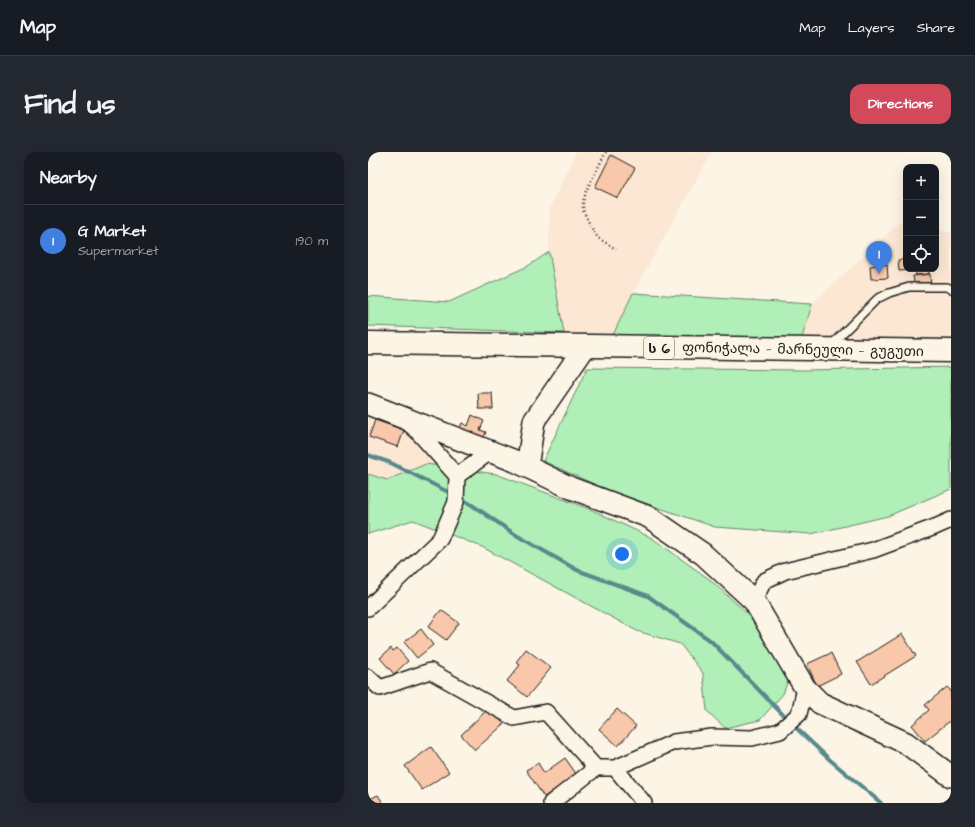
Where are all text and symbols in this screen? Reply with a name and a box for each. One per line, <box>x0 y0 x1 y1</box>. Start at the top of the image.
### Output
text: Map <box>20 14 56 41</box>
text: Map <box>799 18 826 38</box>
text: Layers <box>848 18 895 38</box>
text: Share <box>917 18 955 38</box>
button: Directions <box>850 84 951 124</box>
text: Find us <box>24 85 115 124</box>
map controls <box>903 164 939 272</box>
button: + <box>903 164 939 200</box>
text: Nearby <box>40 166 97 190</box>
button: − <box>903 200 939 236</box>
text: G Market <box>78 221 146 242</box>
text: 1 <box>52 232 54 250</box>
text: 190 m <box>295 232 328 250</box>
button: locate <box>903 236 939 272</box>
pin: 1 <box>866 241 892 274</box>
text: Supermarket <box>78 242 159 260</box>
road number: ს 6 <box>644 337 674 359</box>
street label: ფონიჭალა — მარნეული — გუგუთი <box>682 338 924 362</box>
your location <box>612 544 632 564</box>

